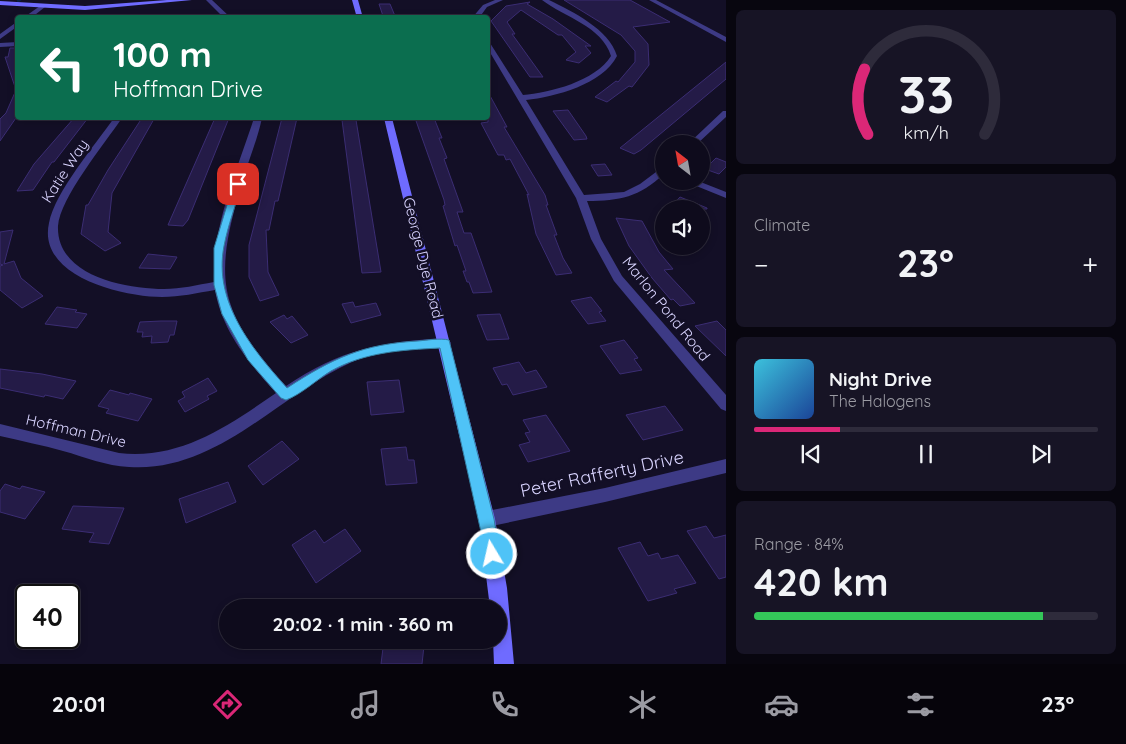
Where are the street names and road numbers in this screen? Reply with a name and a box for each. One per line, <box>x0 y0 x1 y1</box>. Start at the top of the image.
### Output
street label: Katie Way <box>37 135 92 206</box>
street label: George Dye Road <box>399 195 448 320</box>
street label: Marlon Pond Road <box>618 252 714 365</box>
street label: Hoffman Drive <box>24 410 128 451</box>
street label: Peter Rafferty Drive <box>518 445 686 502</box>

